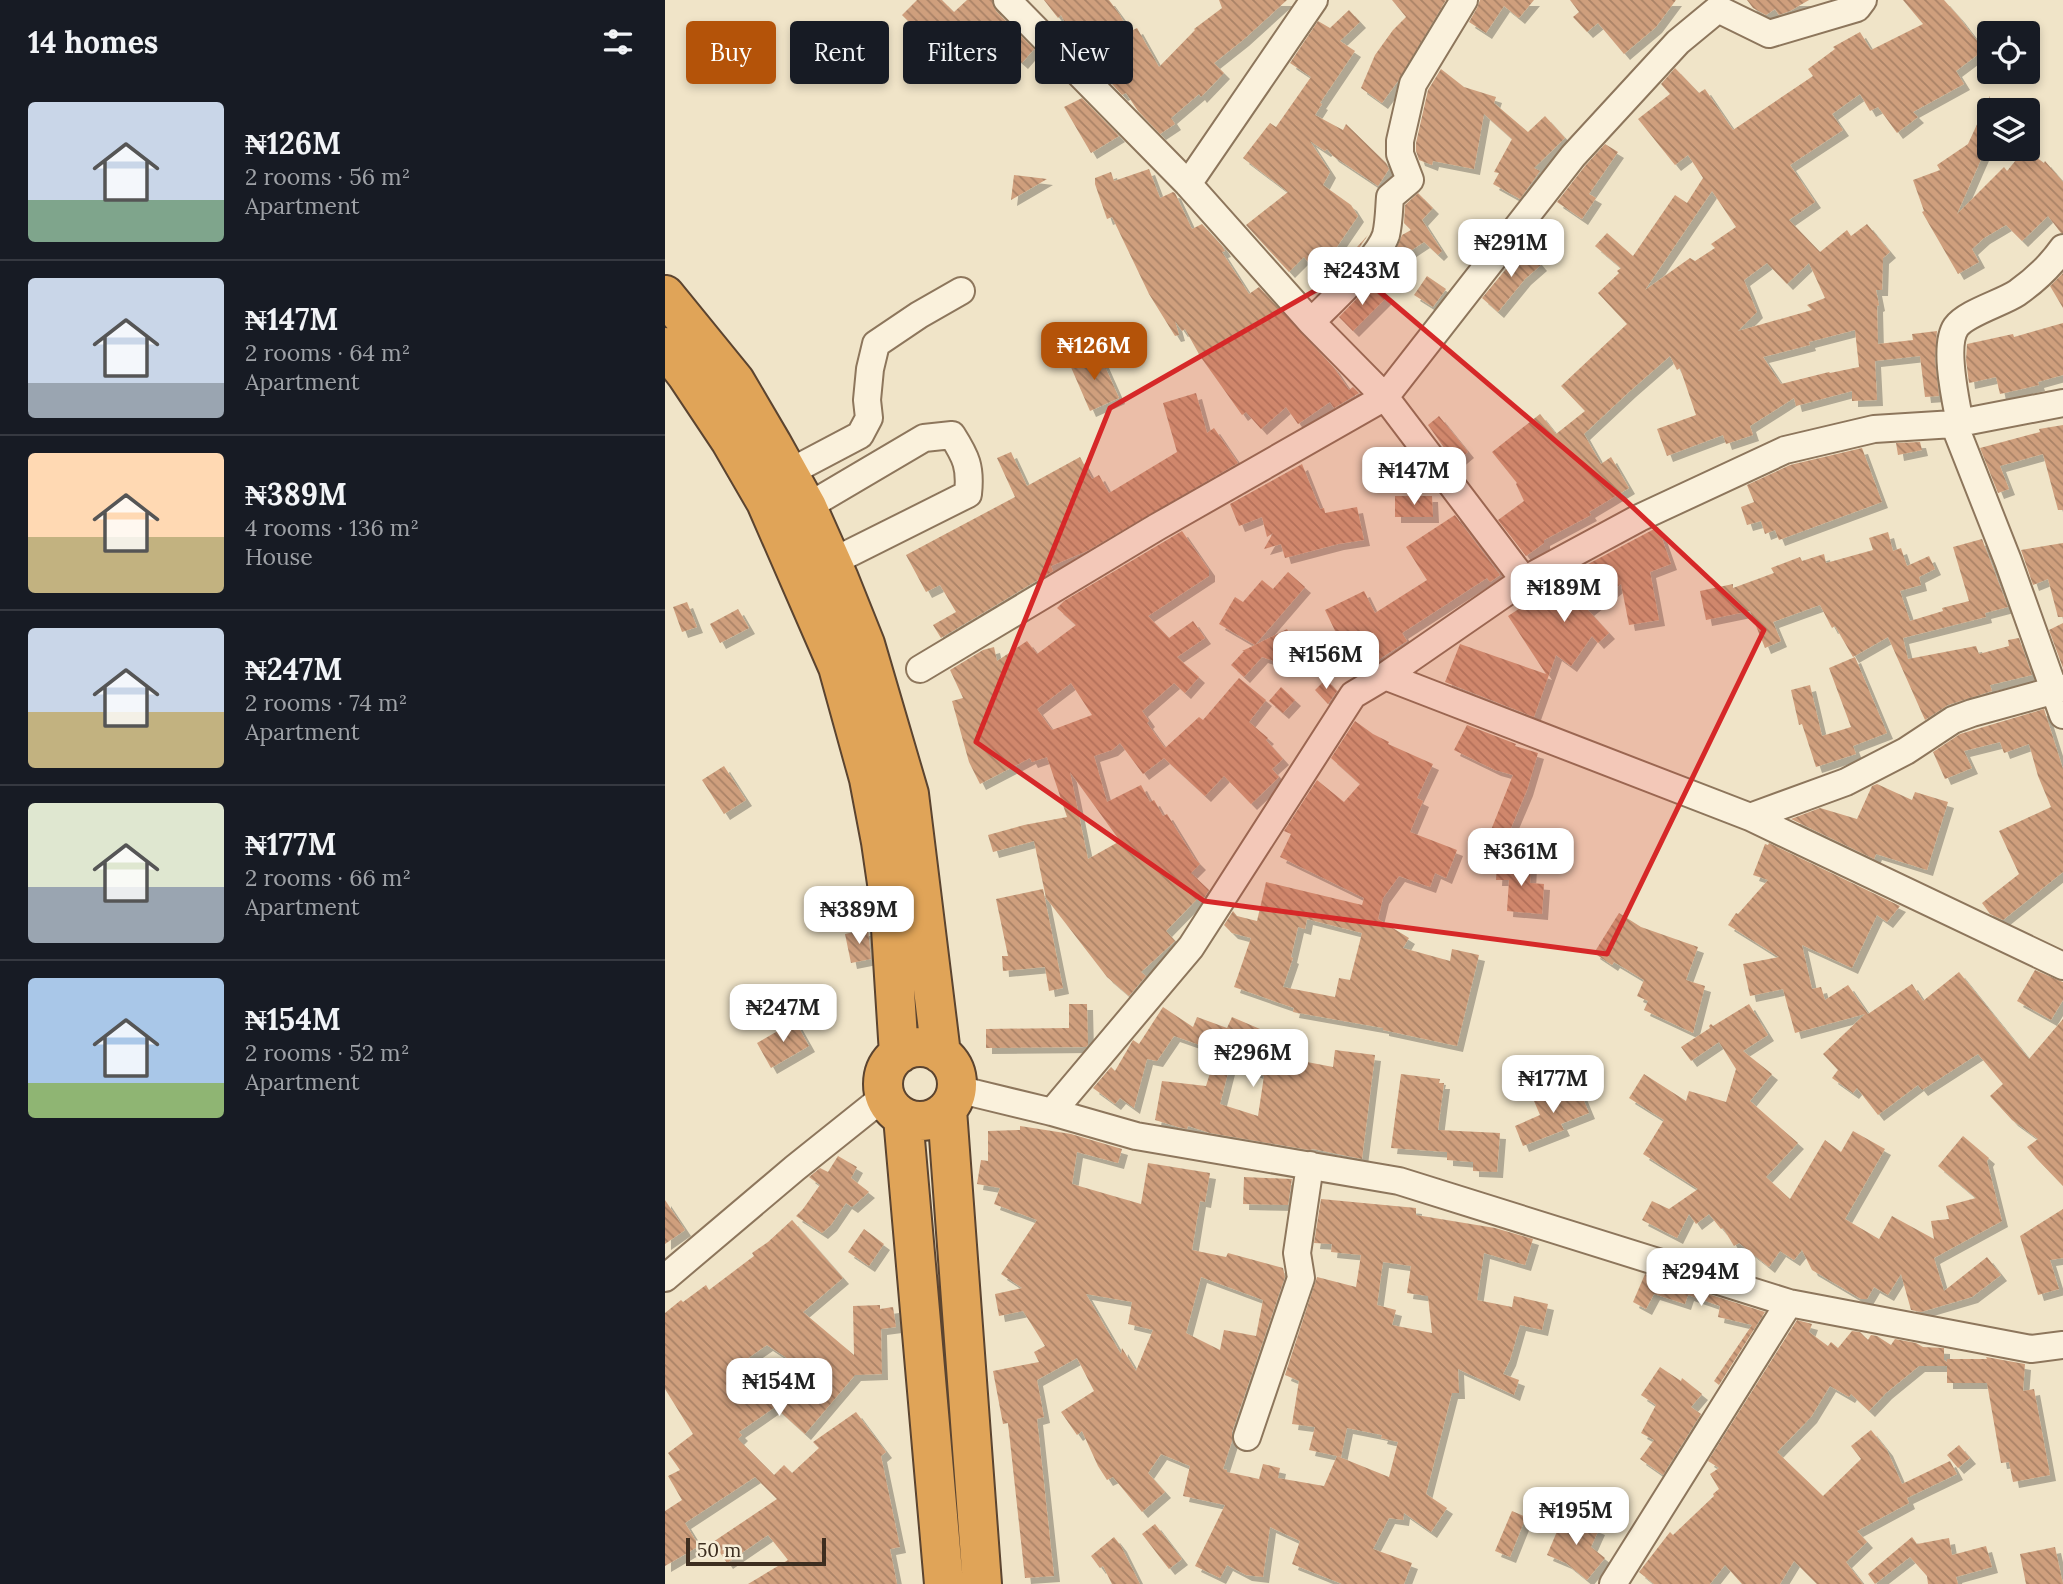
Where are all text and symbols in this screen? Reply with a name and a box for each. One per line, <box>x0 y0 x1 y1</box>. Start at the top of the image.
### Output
chip: Buy <box>686 21 776 84</box>
chip: Rent <box>790 21 889 84</box>
chip: Filters <box>903 21 1021 84</box>
chip: New <box>1035 21 1133 84</box>
map controls <box>1977 21 2040 161</box>
button: locate <box>1977 21 2040 84</box>
text: 14 homes <box>28 23 158 61</box>
icon: filters <box>599 23 637 61</box>
button: layers <box>1977 98 2040 161</box>
text: ₦126M <box>245 124 341 162</box>
icon: home <box>84 130 168 214</box>
text: 2 rooms · 56 m² <box>245 162 410 191</box>
text: Apartment <box>245 191 360 220</box>
pin: ₦291M <box>1462 219 1560 279</box>
text: ₦291M <box>1474 227 1548 256</box>
pin: ₦243M <box>1313 247 1411 307</box>
text: ₦243M <box>1324 255 1400 284</box>
text: ₦147M <box>245 300 339 338</box>
icon: home <box>84 306 168 390</box>
pin: ₦126M <box>1045 322 1143 382</box>
text: ₦126M <box>1057 330 1131 359</box>
text: 2 rooms · 64 m² <box>245 338 410 367</box>
text: Apartment <box>245 367 360 396</box>
pin: ₦147M <box>1365 448 1463 507</box>
text: ₦147M <box>1378 455 1450 484</box>
text: ₦389M <box>245 475 347 513</box>
icon: home <box>84 481 168 565</box>
text: 4 rooms · 136 m² <box>245 513 419 542</box>
text: House <box>245 542 313 571</box>
pin: ₦189M <box>1515 564 1613 624</box>
text: ₦189M <box>1527 572 1601 601</box>
pin: ₦156M <box>1277 632 1375 691</box>
text: ₦156M <box>1289 639 1363 668</box>
text: ₦247M <box>245 650 342 688</box>
icon: home <box>84 656 168 740</box>
text: 2 rooms · 74 m² <box>245 688 407 717</box>
text: Apartment <box>245 717 360 746</box>
text: ₦177M <box>245 825 337 863</box>
pin: ₦361M <box>1472 828 1570 888</box>
icon: home <box>84 831 168 915</box>
text: ₦361M <box>1484 836 1558 865</box>
text: 2 rooms · 66 m² <box>245 863 411 892</box>
pin: ₦389M <box>810 886 908 946</box>
text: Apartment <box>245 892 360 921</box>
text: ₦389M <box>820 894 898 923</box>
pin: ₦247M <box>734 984 832 1044</box>
text: ₦247M <box>746 992 820 1021</box>
text: ₦154M <box>245 1000 341 1038</box>
icon: home <box>84 1006 168 1090</box>
pin: ₦296M <box>1204 1030 1302 1089</box>
text: ₦296M <box>1214 1037 1292 1066</box>
text: 2 rooms · 52 m² <box>245 1038 410 1067</box>
pin: ₦177M <box>1504 1056 1602 1115</box>
text: ₦177M <box>1518 1063 1588 1092</box>
text: Apartment <box>245 1067 360 1096</box>
pin: ₦294M <box>1652 1248 1750 1308</box>
text: ₦294M <box>1662 1256 1740 1285</box>
pin: ₦154M <box>730 1358 828 1418</box>
text: ₦154M <box>742 1366 816 1395</box>
pin: ₦195M <box>1527 1488 1625 1547</box>
text: ₦195M <box>1539 1495 1613 1524</box>
scale bar <box>686 1535 826 1567</box>
text: 50 m <box>697 1538 741 1562</box>

